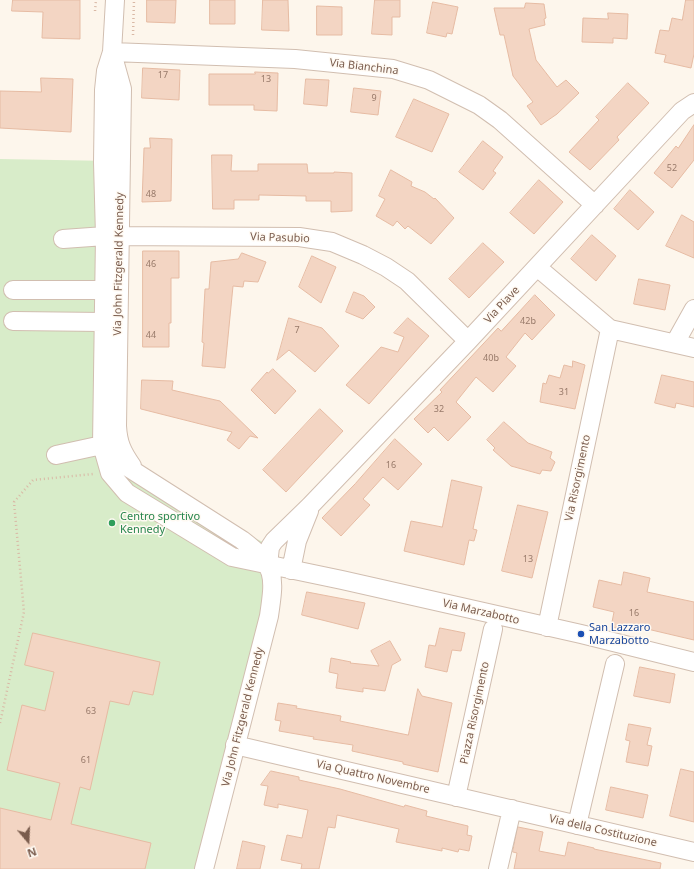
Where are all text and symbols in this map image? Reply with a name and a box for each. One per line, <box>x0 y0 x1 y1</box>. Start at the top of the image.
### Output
street label: Via Bianchina <box>329 56 399 78</box>
house number: 17 <box>158 70 168 80</box>
house number: 13 <box>261 74 271 84</box>
house number: 9 <box>371 93 377 103</box>
house number: 52 <box>667 163 677 173</box>
house number: 48 <box>146 189 156 199</box>
street label: Via John Fitzgerald Kennedy <box>111 192 127 336</box>
street label: Via Pasubio <box>250 230 310 246</box>
house number: 46 <box>146 259 156 269</box>
street label: Via Piave <box>482 284 522 326</box>
house number: 42b <box>520 316 536 326</box>
house number: 7 <box>294 325 300 335</box>
house number: 44 <box>146 330 156 340</box>
house number: 40b <box>483 353 499 363</box>
house number: 31 <box>559 387 569 397</box>
house number: 32 <box>434 404 444 414</box>
street label: Via Risorgimento <box>562 434 594 522</box>
house number: 16 <box>386 460 396 470</box>
place label: Centro sportivo Kennedy <box>120 510 200 536</box>
marker: Centro sportivo Kennedy <box>107 518 117 528</box>
house number: 13 <box>523 554 533 564</box>
street label: Via Marzabotto <box>441 597 521 627</box>
house number: 16 <box>629 608 639 618</box>
place label: San Lazzaro Marzabotto <box>589 621 650 647</box>
marker: San Lazzaro Marzabotto <box>576 629 586 639</box>
street label: Via John Fitzgerald Kennedy <box>219 646 267 788</box>
street label: Piazza Risorgimento <box>458 660 492 766</box>
house number: 63 <box>86 706 96 716</box>
house number: 61 <box>81 755 91 765</box>
street label: Via Quattro Novembre <box>315 758 431 796</box>
street label: Via della Costituzione <box>548 812 658 850</box>
north arrow <box>8 821 48 861</box>
text: N <box>25 844 39 861</box>

